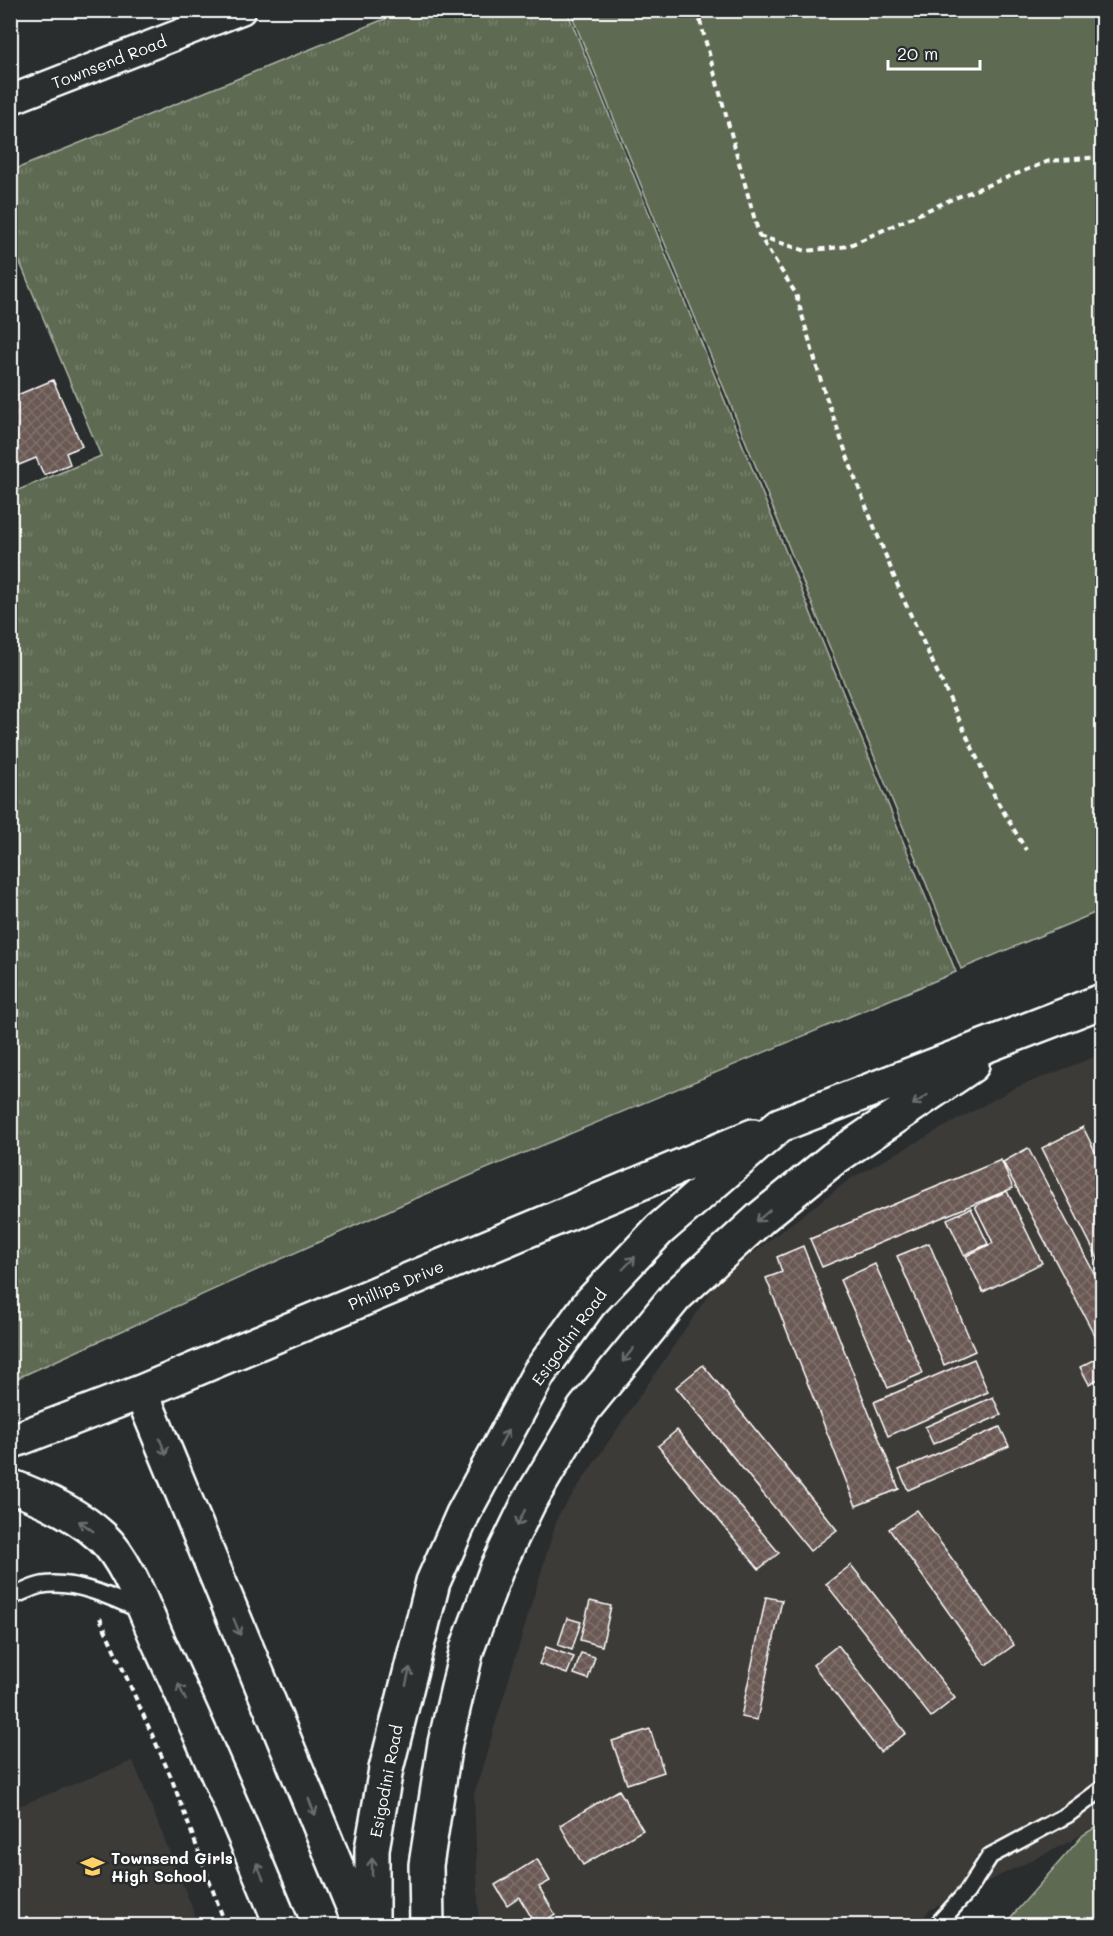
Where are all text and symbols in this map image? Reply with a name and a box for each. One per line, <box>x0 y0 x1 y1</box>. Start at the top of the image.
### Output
street label: Townsend Road <box>48 30 169 93</box>
scale bar <box>888 33 980 71</box>
text: 20 m <box>897 41 938 65</box>
one-way arrow <box>913 1094 929 1106</box>
one-way arrow <box>756 1209 771 1223</box>
street label: Phillips Drive <box>345 1255 447 1314</box>
one-way arrow <box>621 1255 636 1270</box>
street label: Esigodini Road <box>526 1284 611 1389</box>
one-way arrow <box>621 1347 635 1362</box>
one-way arrow <box>498 1430 510 1447</box>
one-way arrow <box>158 1437 169 1455</box>
one-way arrow <box>515 1508 527 1526</box>
one-way arrow <box>79 1520 95 1532</box>
one-way arrow <box>232 1617 243 1635</box>
one-way arrow <box>403 1667 415 1686</box>
one-way arrow <box>176 1684 188 1702</box>
street label: Esigodini Road <box>364 1723 407 1839</box>
one-way arrow <box>307 1797 318 1816</box>
place label: Townsend Girls High School <box>111 1847 233 1886</box>
school or university icon: Townsend Girls High School <box>80 1854 106 1880</box>
one-way arrow <box>366 1858 378 1878</box>
one-way arrow <box>254 1863 265 1881</box>

